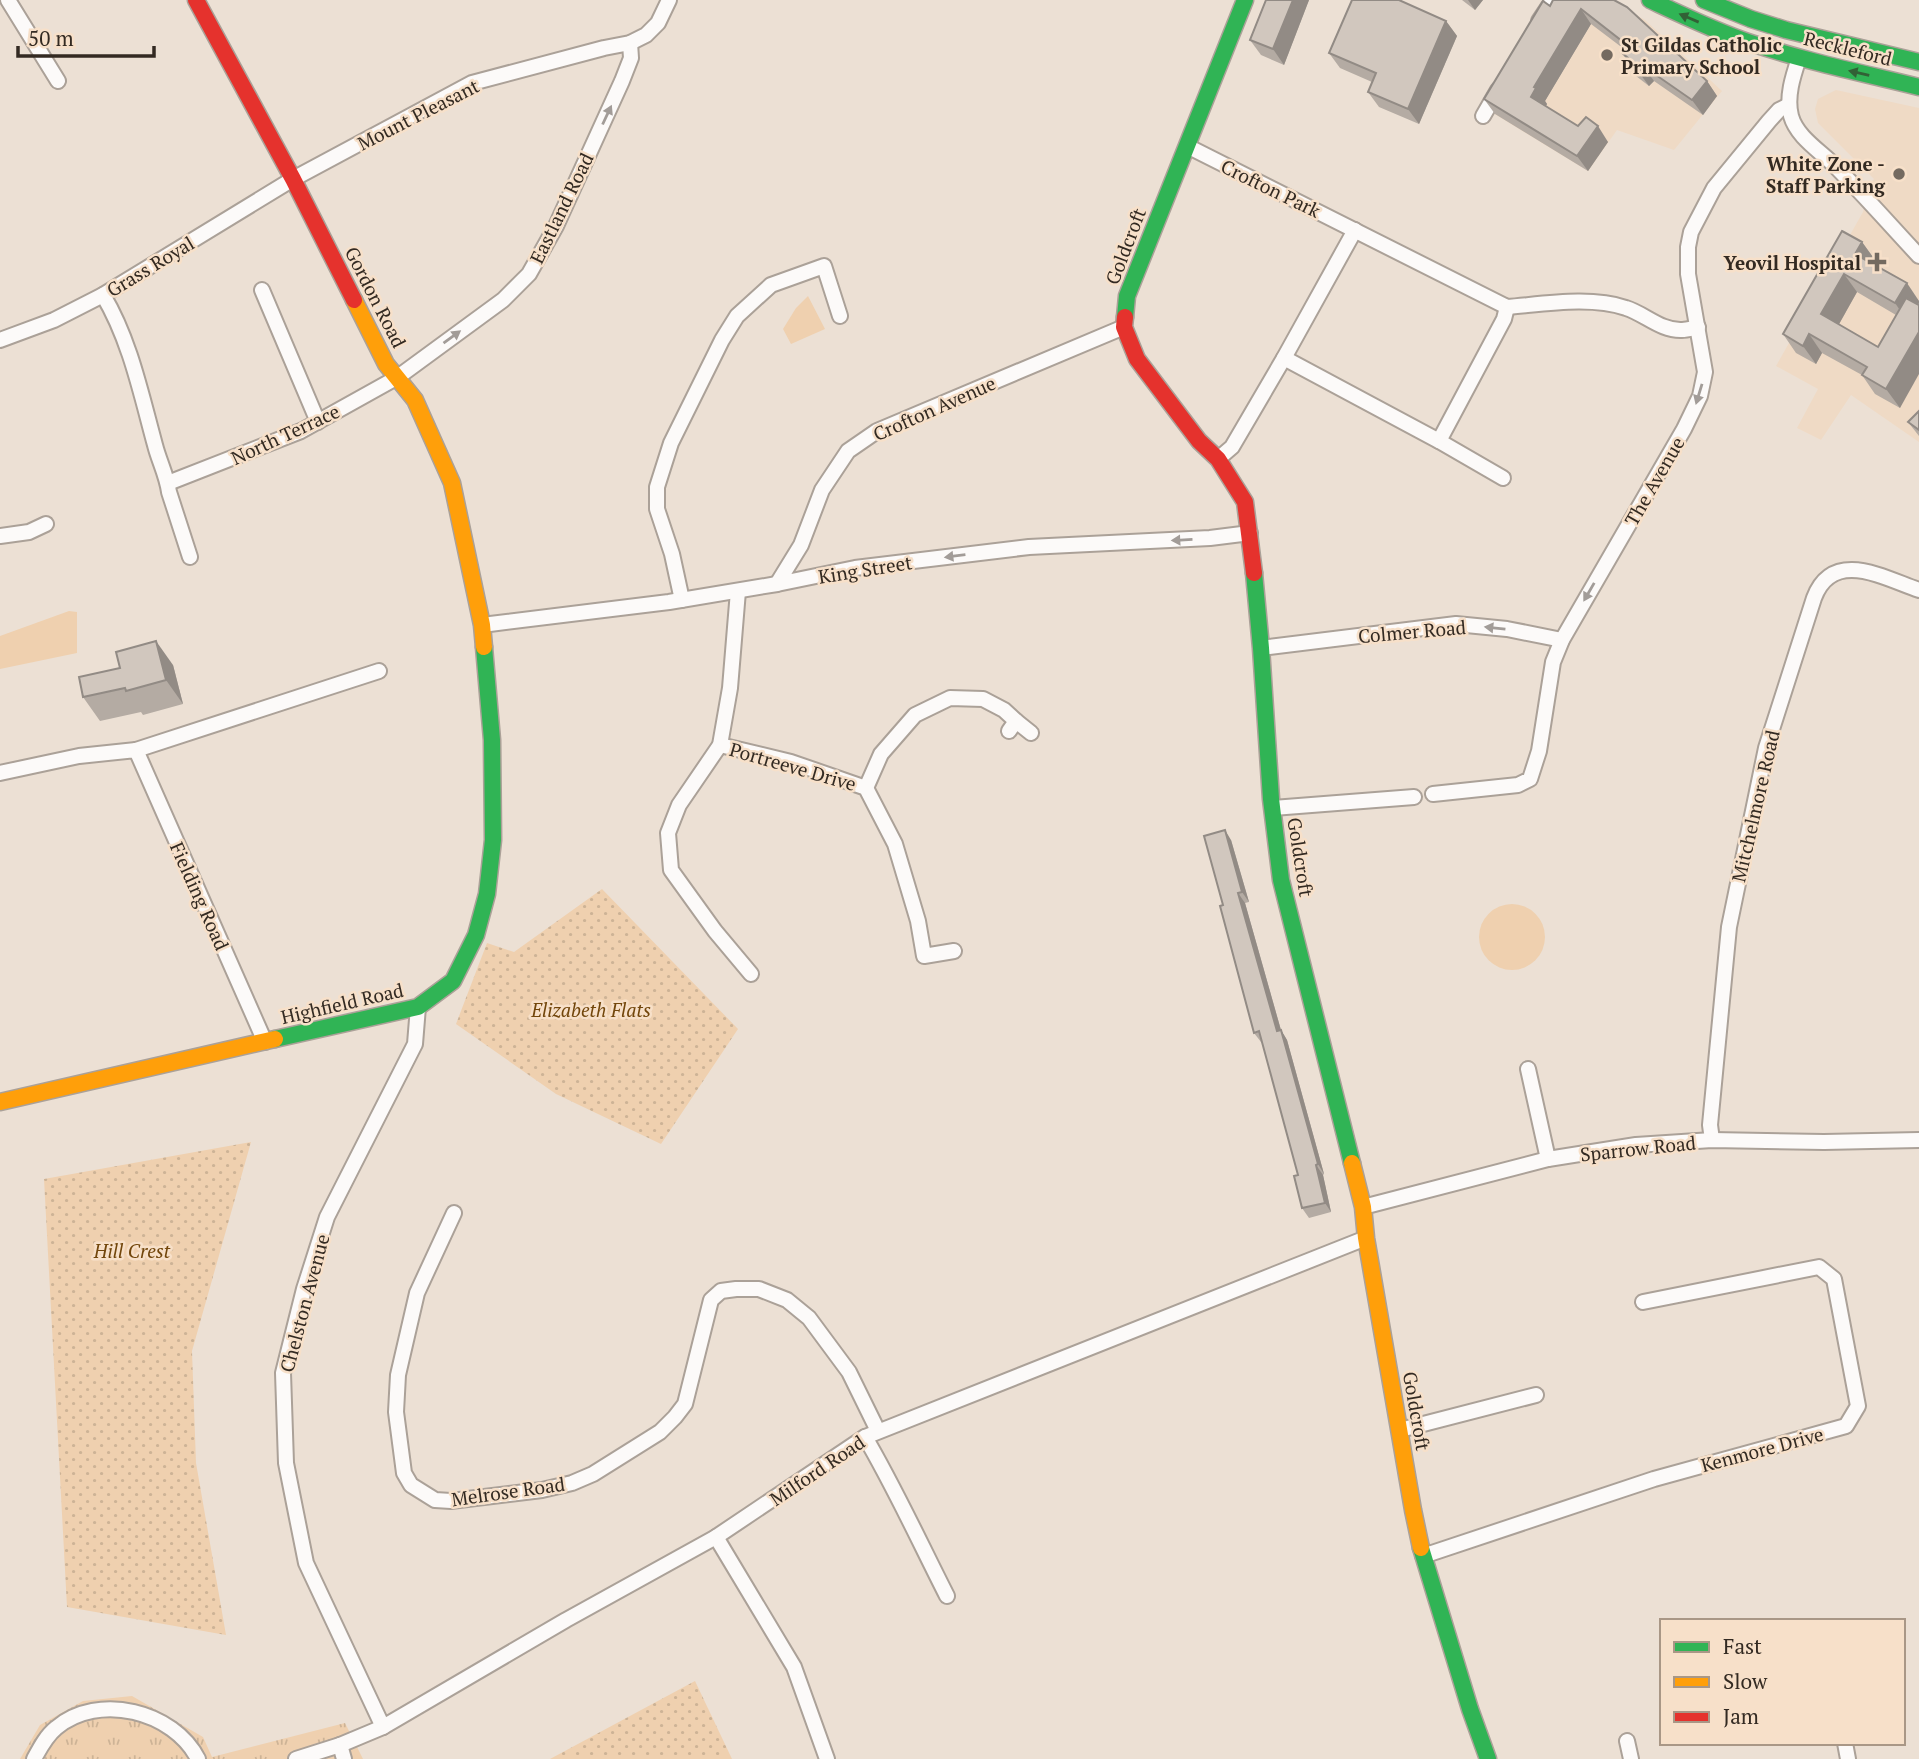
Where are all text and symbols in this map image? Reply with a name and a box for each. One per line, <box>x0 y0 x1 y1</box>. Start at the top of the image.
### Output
one-way arrow <box>1678 12 1699 23</box>
scale bar <box>18 14 154 58</box>
text: 50 m <box>28 24 74 52</box>
street label: Reckleford <box>1801 25 1895 71</box>
place label: St Gildas Catholic Primary School <box>1621 32 1782 79</box>
marker: St Gildas Catholic Primary School <box>1599 47 1615 63</box>
one-way arrow <box>1848 67 1870 78</box>
street label: Mount Pleasant <box>353 73 483 155</box>
one-way arrow <box>601 105 613 125</box>
street label: Eastland Road <box>523 148 599 267</box>
place label: White Zone - Staff Parking <box>1766 151 1886 198</box>
street label: Crofton Park <box>1217 153 1325 223</box>
marker: White Zone - Staff Parking <box>1891 166 1907 182</box>
street label: Goldcroft <box>1099 204 1151 288</box>
street label: Grass Royal <box>102 230 198 302</box>
street label: Gordon Road <box>340 242 412 352</box>
place label: Yeovil Hospital <box>1724 250 1861 275</box>
marker: Yeovil Hospital <box>1867 252 1887 272</box>
one-way arrow <box>443 330 462 344</box>
street label: Crofton Avenue <box>869 370 999 446</box>
one-way arrow <box>1694 383 1704 404</box>
street label: North Terrace <box>227 398 343 470</box>
street label: The Avenue <box>1618 432 1690 530</box>
one-way arrow <box>1171 534 1193 545</box>
street label: King Street <box>816 549 914 589</box>
one-way arrow <box>944 550 966 561</box>
one-way arrow <box>1583 583 1595 602</box>
street label: Colmer Road <box>1357 614 1467 648</box>
one-way arrow <box>1483 622 1505 633</box>
street label: Mitchelmore Road <box>1725 727 1785 884</box>
street label: Portreeve Drive <box>727 736 859 796</box>
street label: Goldcroft <box>1282 816 1320 898</box>
street label: Fielding Road <box>165 838 235 954</box>
street label: Highfield Road <box>278 977 406 1029</box>
park label: Elizabeth Flats <box>530 997 651 1022</box>
street label: Sparrow Road <box>1579 1129 1698 1167</box>
street label: Chelston Avenue <box>274 1231 334 1375</box>
park label: Hill Crest <box>93 1238 171 1263</box>
street label: Goldcroft <box>1398 1370 1436 1452</box>
street label: Kenmore Drive <box>1698 1421 1826 1477</box>
street label: Milford Road <box>765 1429 870 1511</box>
street label: Melrose Road <box>450 1471 567 1511</box>
legend <box>1660 1619 1905 1745</box>
text: Fast <box>1723 1632 1762 1660</box>
text: Slow <box>1723 1667 1768 1695</box>
text: Jam <box>1723 1702 1759 1730</box>

